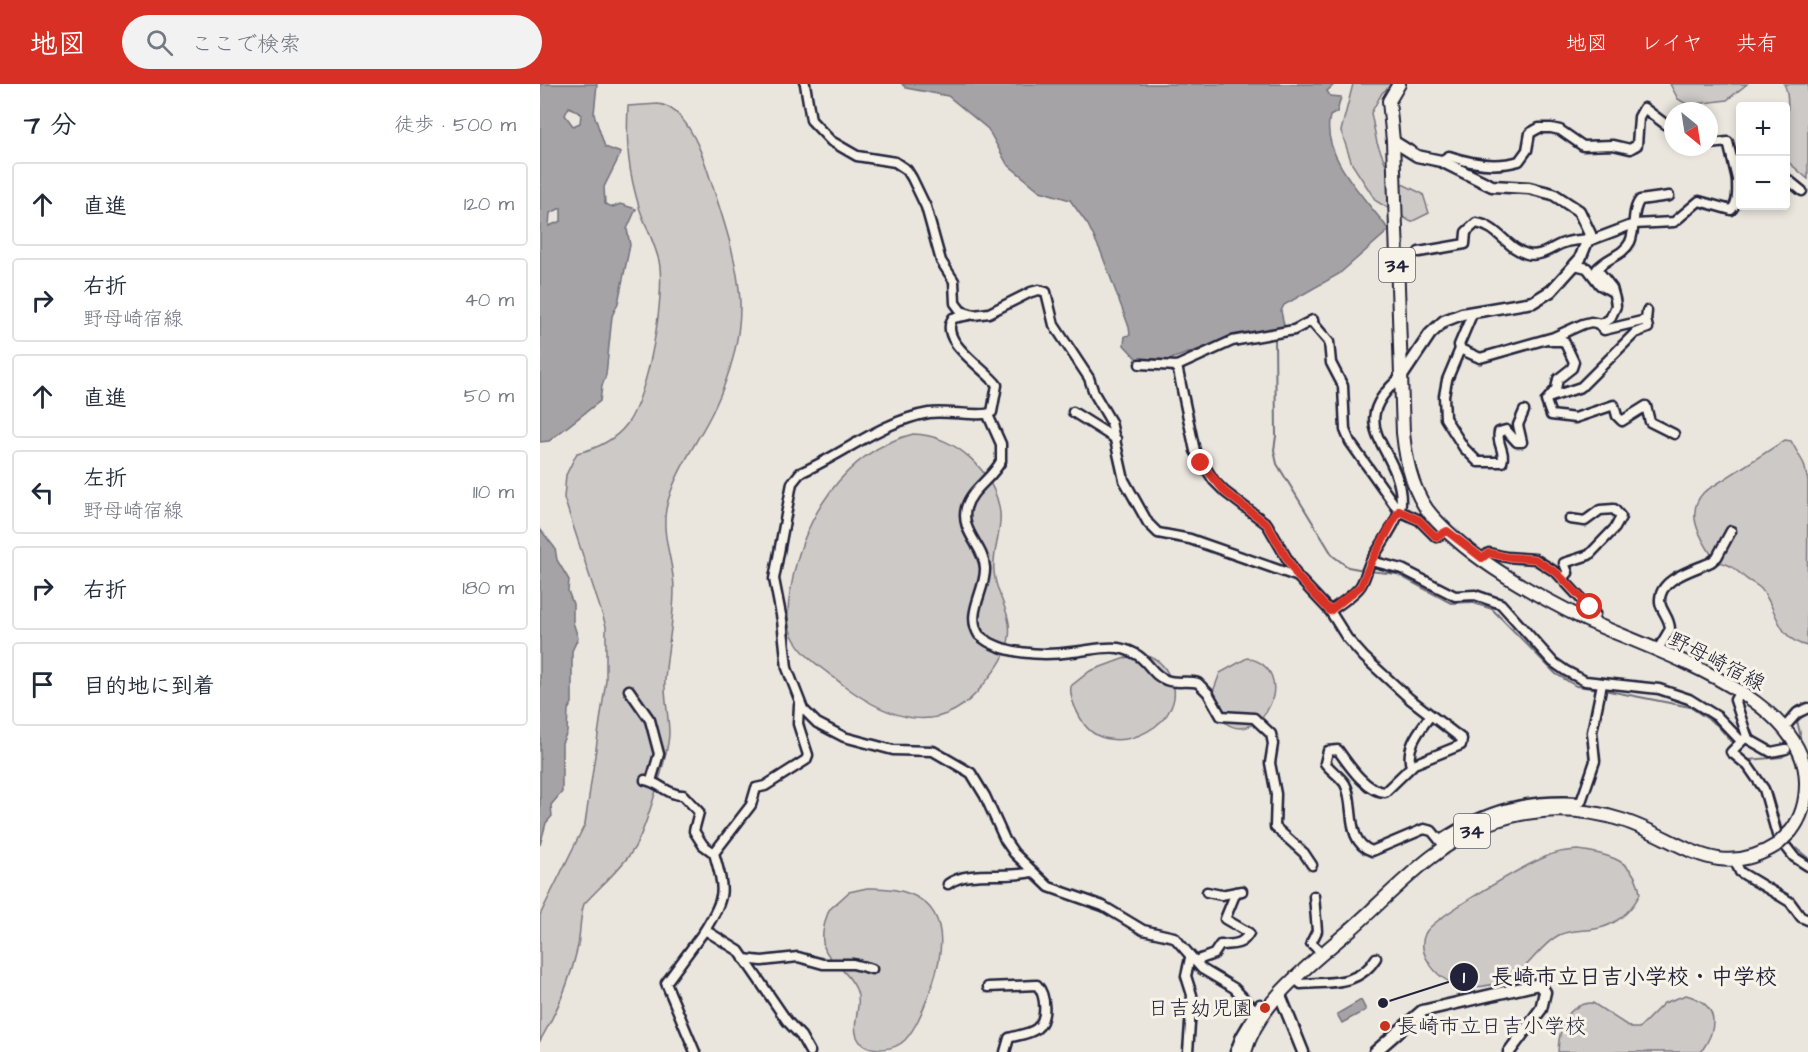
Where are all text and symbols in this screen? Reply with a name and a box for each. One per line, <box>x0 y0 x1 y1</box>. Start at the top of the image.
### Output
search box <box>122 15 542 69</box>
text: 地図 <box>30 25 86 64</box>
icon: search <box>143 26 176 59</box>
text: ここで検索 <box>191 29 301 60</box>
text: 地図 <box>1566 29 1608 58</box>
text: レイヤ <box>1641 29 1703 58</box>
text: 共有 <box>1736 29 1778 58</box>
north arrow <box>1664 102 1718 156</box>
map controls <box>1736 102 1790 210</box>
button: + <box>1736 102 1790 156</box>
text: 7 分 <box>24 107 76 143</box>
text: 徒歩 · 500 m <box>394 111 516 139</box>
button: − <box>1736 156 1790 210</box>
icon: ahead <box>26 188 59 221</box>
text: 120 m <box>464 190 514 218</box>
text: 直進 <box>83 191 127 222</box>
road number: 34 <box>1379 248 1415 282</box>
text: 右折 <box>83 271 127 302</box>
icon: right <box>26 284 59 317</box>
text: 40 m <box>464 286 514 314</box>
text: 野母崎宿線 <box>83 305 183 333</box>
icon: ahead <box>26 380 59 413</box>
text: 50 m <box>464 382 514 410</box>
text: 直進 <box>83 383 127 414</box>
route end <box>1187 449 1213 475</box>
text: 左折 <box>83 463 127 494</box>
icon: left <box>26 476 59 509</box>
text: 110 m <box>473 478 514 506</box>
text: 野母崎宿線 <box>83 497 183 525</box>
icon: right <box>26 572 59 605</box>
text: 180 m <box>462 574 514 602</box>
text: 右折 <box>83 575 127 606</box>
route start <box>1576 593 1602 619</box>
street label: 野母崎宿線 <box>1663 625 1770 698</box>
icon: arrive <box>26 668 59 701</box>
text: 目的地に到着 <box>83 671 215 702</box>
road number: 34 <box>1454 814 1490 848</box>
callout: 長崎市立日吉小学校・中学校 <box>1449 957 1789 997</box>
text: 長崎市立日吉小学校・中学校 <box>1491 962 1777 993</box>
text: 1 <box>1463 965 1466 990</box>
place label: 日吉幼児園 <box>1148 994 1253 1023</box>
marker: 日吉幼児園 <box>1258 1001 1272 1015</box>
place label: 長崎市立日吉小学校 <box>1397 1012 1586 1041</box>
marker: 長崎市立日吉小学校 <box>1378 1019 1392 1033</box>

